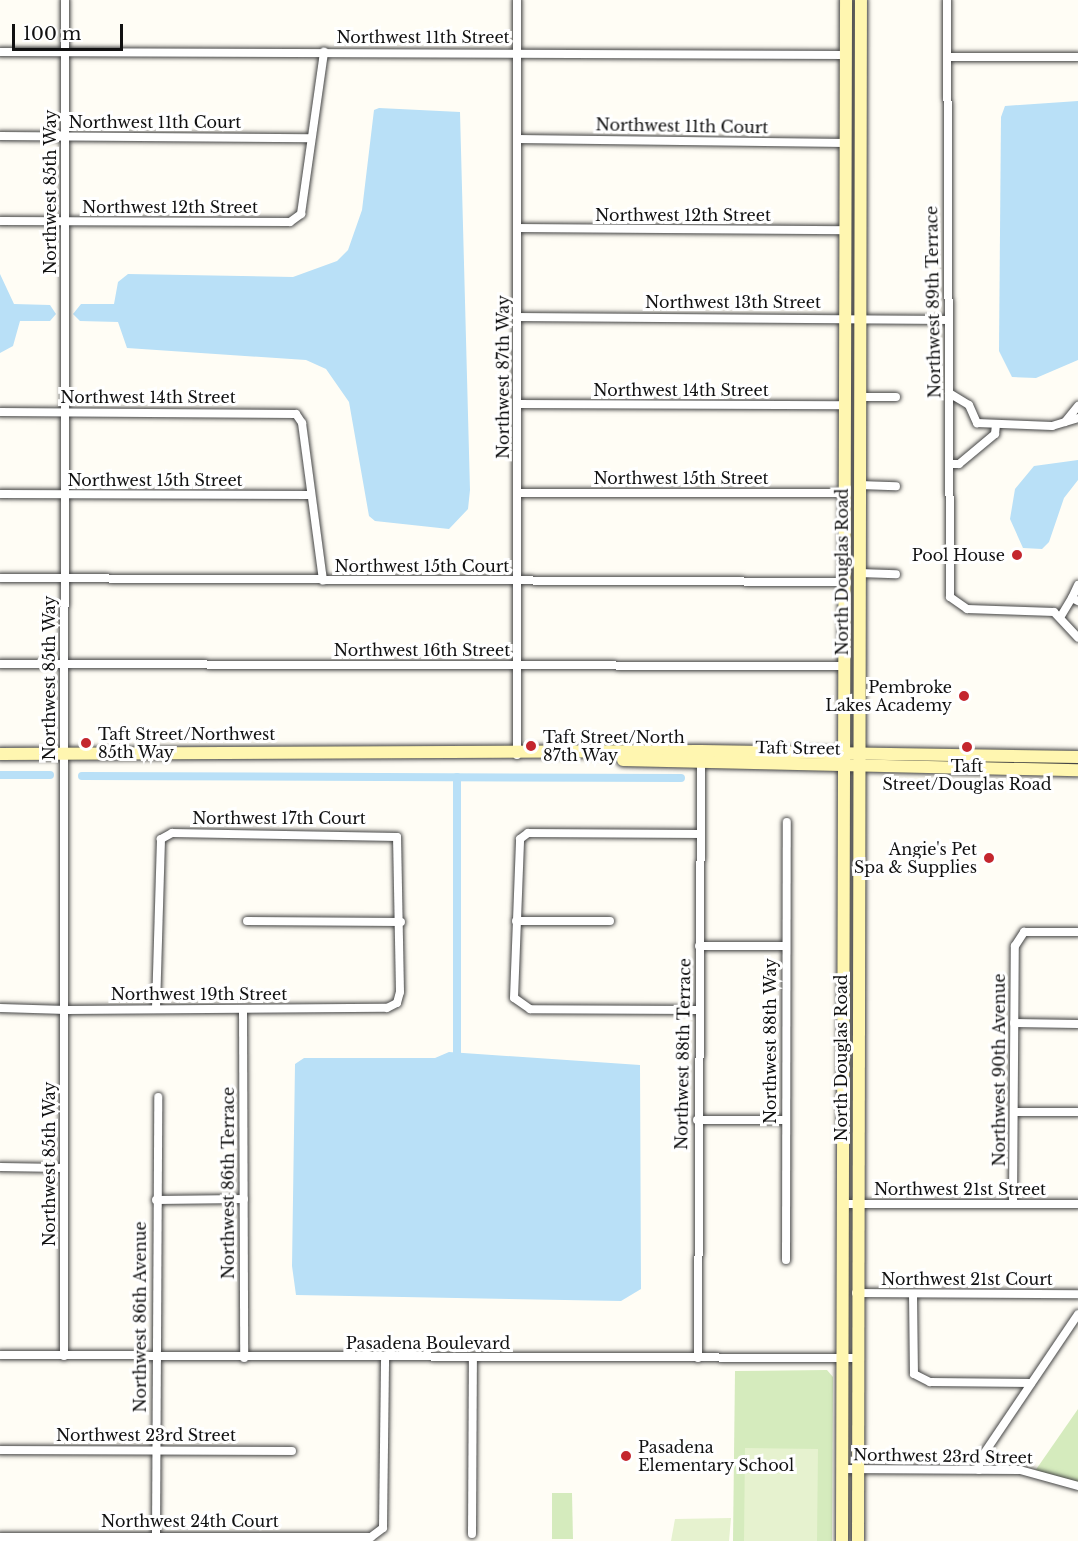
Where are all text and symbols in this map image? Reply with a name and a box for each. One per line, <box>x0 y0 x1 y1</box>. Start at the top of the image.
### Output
scale bar <box>15 12 126 50</box>
text: 100 m <box>23 23 81 45</box>
street label: Northwest 11th Street <box>336 27 510 47</box>
street label: Northwest 85th Way <box>40 109 60 275</box>
street label: Northwest 11th Court <box>69 112 241 132</box>
street label: Northwest 11th Court <box>595 115 769 137</box>
street label: Northwest 12th Street <box>82 197 258 217</box>
street label: Northwest 12th Street <box>595 205 771 225</box>
street label: Northwest 89th Terrace <box>922 205 944 399</box>
street label: Northwest 13th Street <box>645 292 821 312</box>
street label: Northwest 87th Way <box>493 295 513 459</box>
street label: Northwest 14th Street <box>593 380 769 400</box>
street label: Northwest 14th Street <box>60 387 236 407</box>
street label: Northwest 15th Street <box>593 468 769 488</box>
street label: Northwest 15th Street <box>67 470 243 490</box>
street label: North Douglas Road <box>832 488 852 656</box>
place label: Pool House <box>912 545 1005 565</box>
marker: Pool House <box>1010 548 1024 562</box>
street label: Northwest 15th Court <box>335 556 509 576</box>
street label: Northwest 85th Way <box>39 595 59 761</box>
street label: Northwest 16th Street <box>334 640 510 660</box>
place label: Pembroke Lakes Academy <box>825 677 952 715</box>
marker: Pembroke Lakes Academy <box>957 689 971 703</box>
place label: Taft Street/Northwest 85th Way <box>98 724 275 762</box>
place label: Taft Street/North 87th Way <box>543 727 685 765</box>
marker: Taft Street/Northwest 85th Way <box>79 736 93 750</box>
street label: Taft Street <box>755 738 841 758</box>
marker: Taft Street/North 87th Way <box>524 739 538 753</box>
marker: Taft Street/Douglas Road <box>960 740 974 754</box>
place label: Taft Street/Douglas Road <box>883 756 1051 794</box>
street label: Northwest 17th Court <box>192 808 366 828</box>
place label: Angie's Pet Spa & Supplies <box>854 839 977 877</box>
marker: Angie's Pet Spa & Supplies <box>982 851 996 865</box>
street label: Northwest 88th Terrace <box>672 958 694 1150</box>
street label: Northwest 88th Way <box>760 958 780 1124</box>
street label: Northwest 90th Avenue <box>989 973 1009 1167</box>
street label: North Douglas Road <box>831 974 851 1142</box>
street label: Northwest 19th Street <box>111 984 287 1004</box>
street label: Northwest 85th Way <box>39 1081 59 1247</box>
street label: Northwest 86th Terrace <box>218 1086 238 1280</box>
street label: Northwest 21st Street <box>874 1179 1046 1199</box>
street label: Northwest 86th Avenue <box>130 1221 150 1413</box>
street label: Northwest 21st Court <box>881 1269 1053 1289</box>
street label: Pasadena Boulevard <box>346 1333 510 1353</box>
street label: Northwest 23rd Street <box>56 1425 236 1445</box>
place label: Pasadena Elementary School <box>638 1437 795 1475</box>
street label: Northwest 23rd Street <box>853 1445 1033 1467</box>
marker: Pasadena Elementary School <box>619 1449 633 1463</box>
street label: Northwest 24th Court <box>101 1511 279 1531</box>

